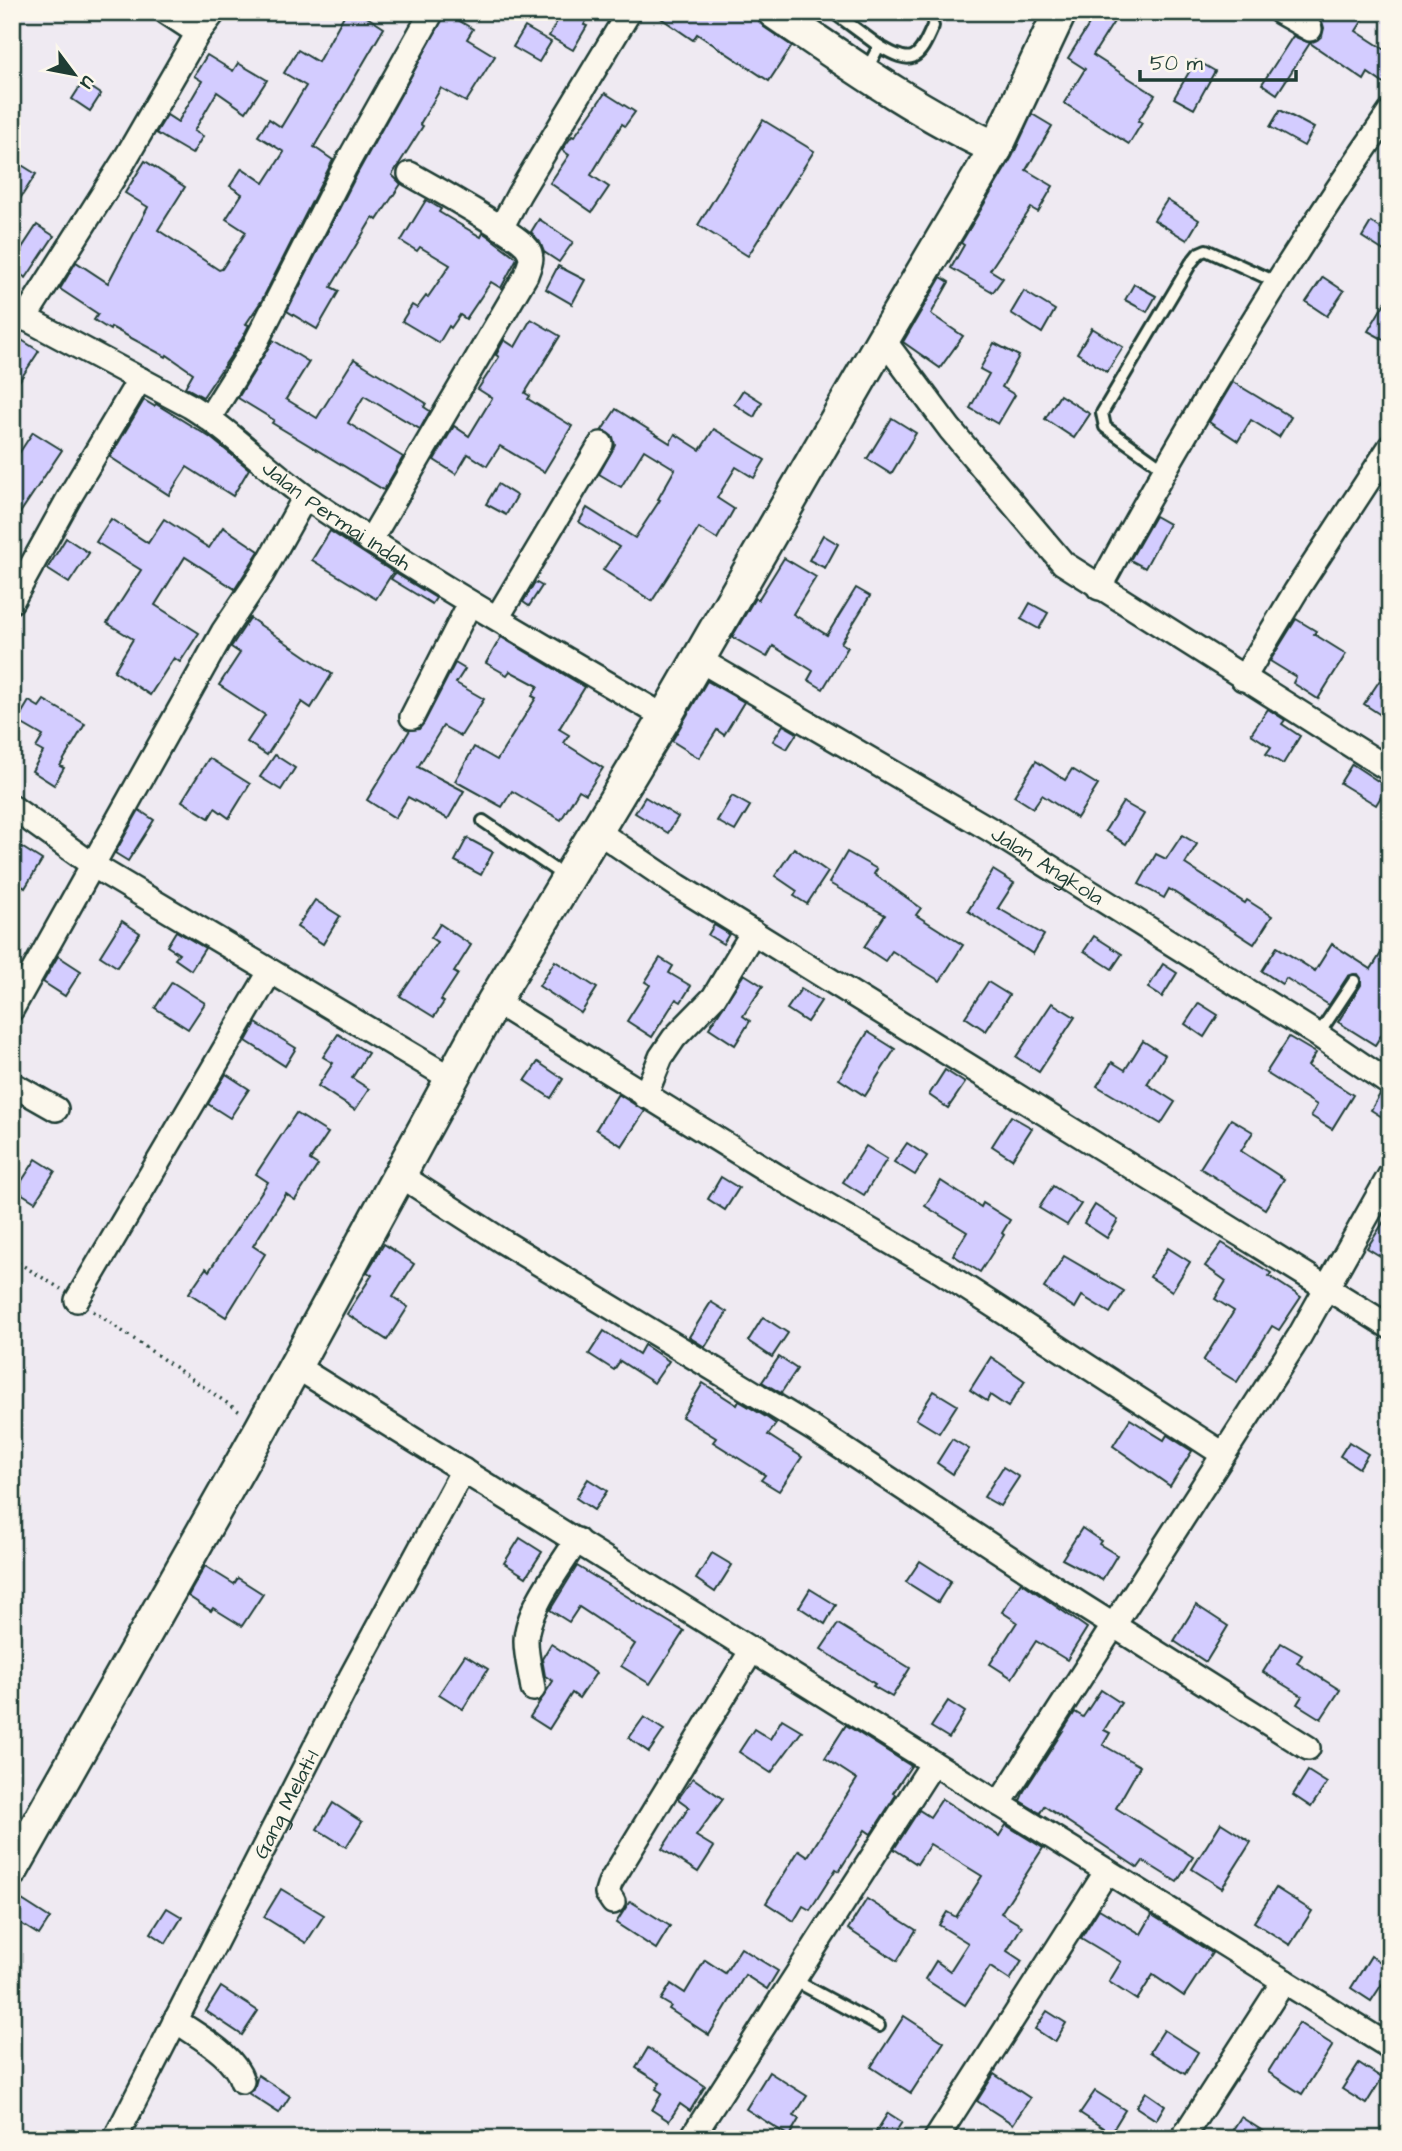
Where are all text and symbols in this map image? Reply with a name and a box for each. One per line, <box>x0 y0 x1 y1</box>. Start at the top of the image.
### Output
north arrow <box>38 38 108 108</box>
scale bar <box>1140 38 1295 82</box>
text: 50 m <box>1150 49 1204 78</box>
text: U <box>73 71 101 94</box>
street label: Jalan Permai Indah <box>256 454 417 577</box>
street label: Jalan Angkola <box>986 819 1110 912</box>
street label: Gang Melati-1 <box>246 1744 326 1864</box>

